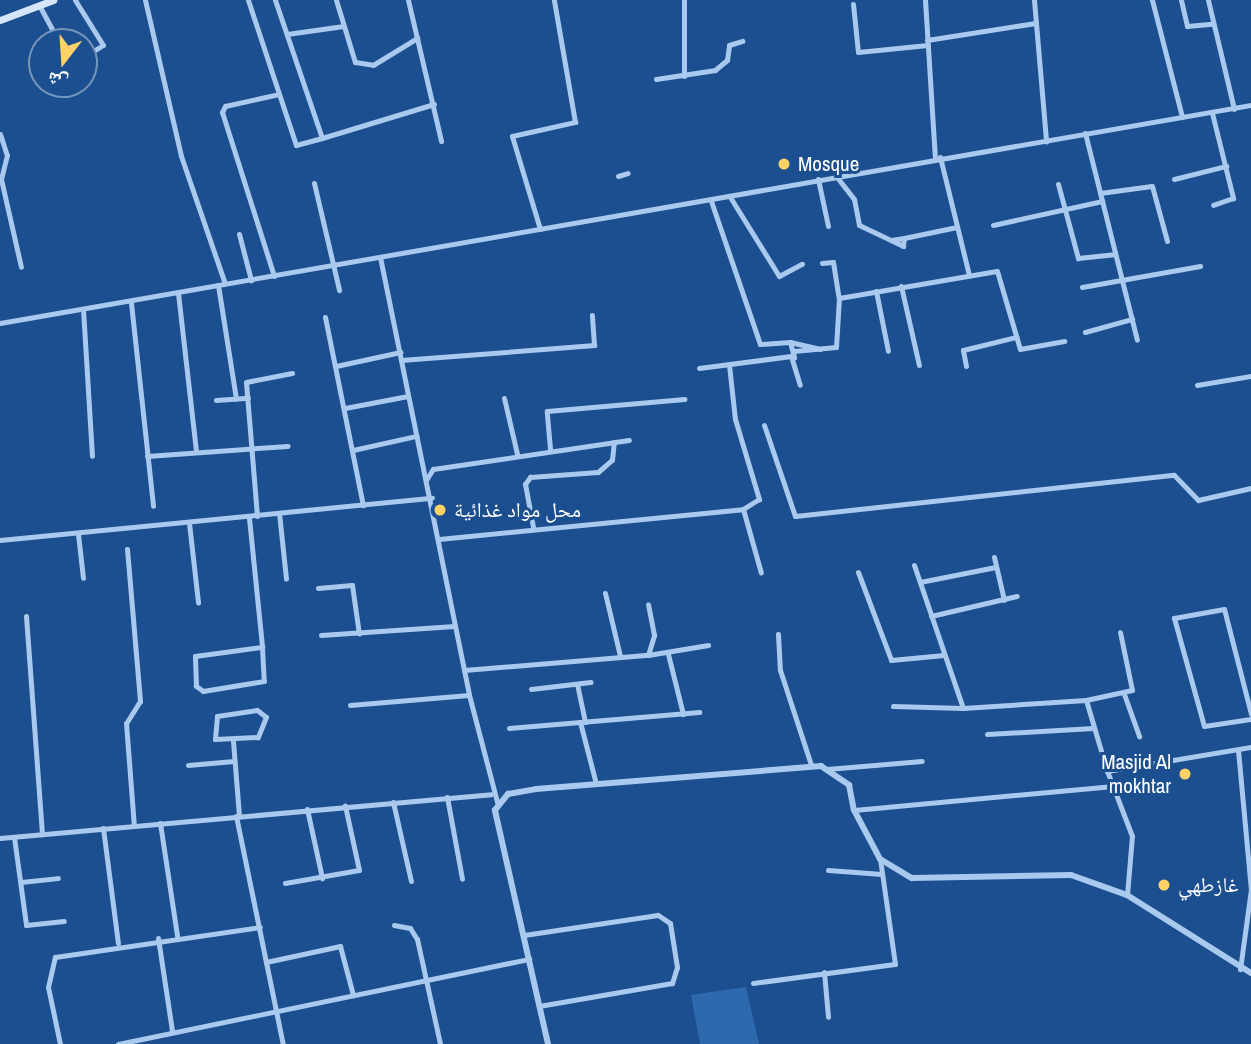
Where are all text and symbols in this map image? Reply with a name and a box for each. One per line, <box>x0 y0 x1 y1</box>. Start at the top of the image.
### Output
north arrow <box>28 28 98 98</box>
text: ش <box>44 66 71 97</box>
place label: Mosque <box>798 151 859 177</box>
marker: Mosque <box>776 156 792 172</box>
place label: محل مواد غذائية <box>454 497 581 523</box>
marker: محل مواد غذائية <box>432 502 448 518</box>
place label: Masjid Al mokhtar <box>1100 749 1171 799</box>
marker: Masjid Al mokhtar <box>1177 766 1193 782</box>
place label: غازطهي <box>1178 872 1238 898</box>
marker: غازطهي <box>1156 877 1172 893</box>

